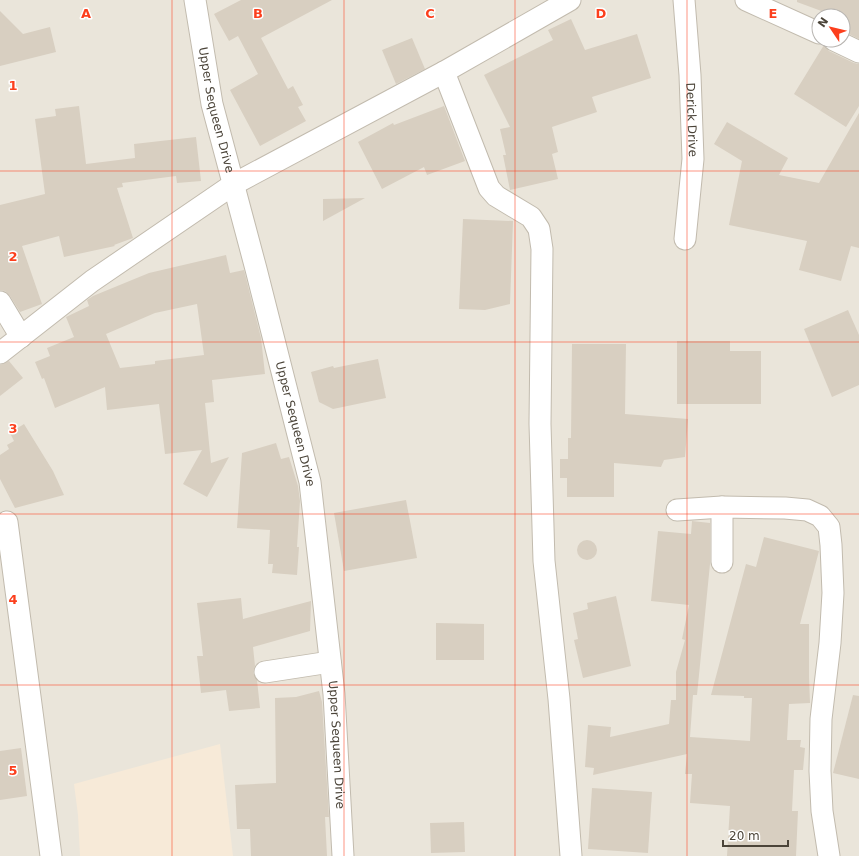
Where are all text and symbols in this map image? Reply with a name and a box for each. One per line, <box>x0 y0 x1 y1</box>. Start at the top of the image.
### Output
text: A <box>81 6 91 21</box>
text: B <box>253 6 263 21</box>
text: C <box>425 6 435 21</box>
text: D <box>596 6 607 21</box>
text: E <box>769 6 777 21</box>
north arrow <box>811 8 851 48</box>
text: N <box>815 15 831 30</box>
street label: Upper Sequeen Drive <box>196 46 237 174</box>
text: 1 <box>8 78 18 93</box>
street label: Derick Drive <box>683 82 700 157</box>
text: 2 <box>8 249 18 264</box>
street label: Upper Sequeen Drive <box>273 360 317 487</box>
text: 3 <box>8 421 18 436</box>
text: 4 <box>8 592 18 607</box>
street label: Upper Sequeen Drive <box>326 680 347 809</box>
text: 5 <box>8 763 18 778</box>
scale bar <box>723 822 788 848</box>
text: 20 m <box>729 829 760 843</box>

